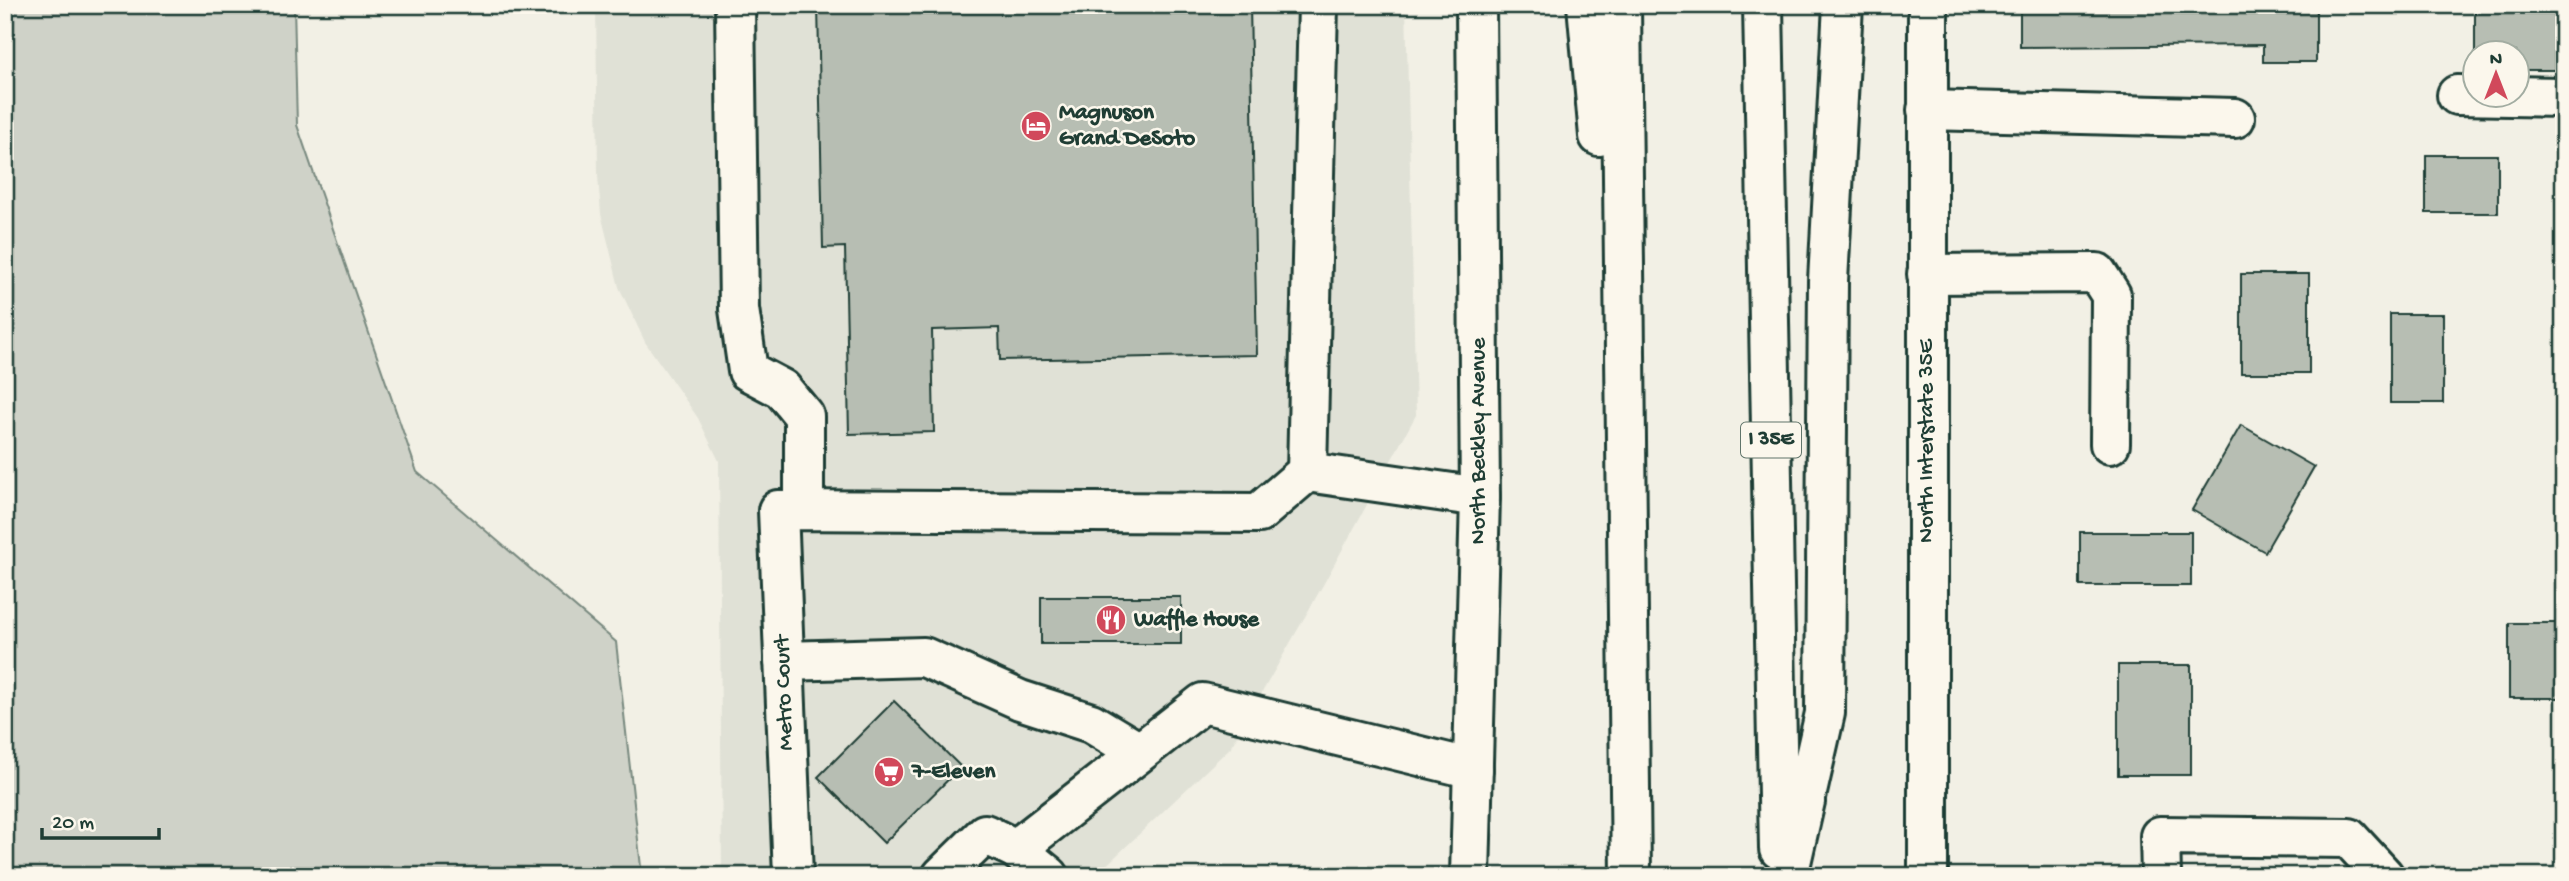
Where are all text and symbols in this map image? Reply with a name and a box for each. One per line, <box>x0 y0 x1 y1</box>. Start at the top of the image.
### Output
north arrow <box>2460 38 2530 108</box>
text: N <box>2490 49 2502 72</box>
place label: Magnuson Grand DeSoto <box>1059 100 1195 153</box>
hotel icon: Magnuson Grand DeSoto <box>1019 109 1053 143</box>
street label: North Beckley Avenue <box>1466 336 1493 544</box>
street label: North Interstate 35E <box>1914 337 1941 543</box>
road number: I 35E <box>1741 422 1801 458</box>
restaurant icon: Waffle House <box>1094 603 1128 637</box>
place label: Waffle House <box>1133 607 1260 634</box>
street label: Metro Court <box>769 633 801 751</box>
supermarket icon: 7-Eleven <box>872 755 906 789</box>
place label: 7-Eleven <box>911 759 996 786</box>
scale bar <box>42 797 159 841</box>
text: 20 m <box>52 812 94 837</box>

